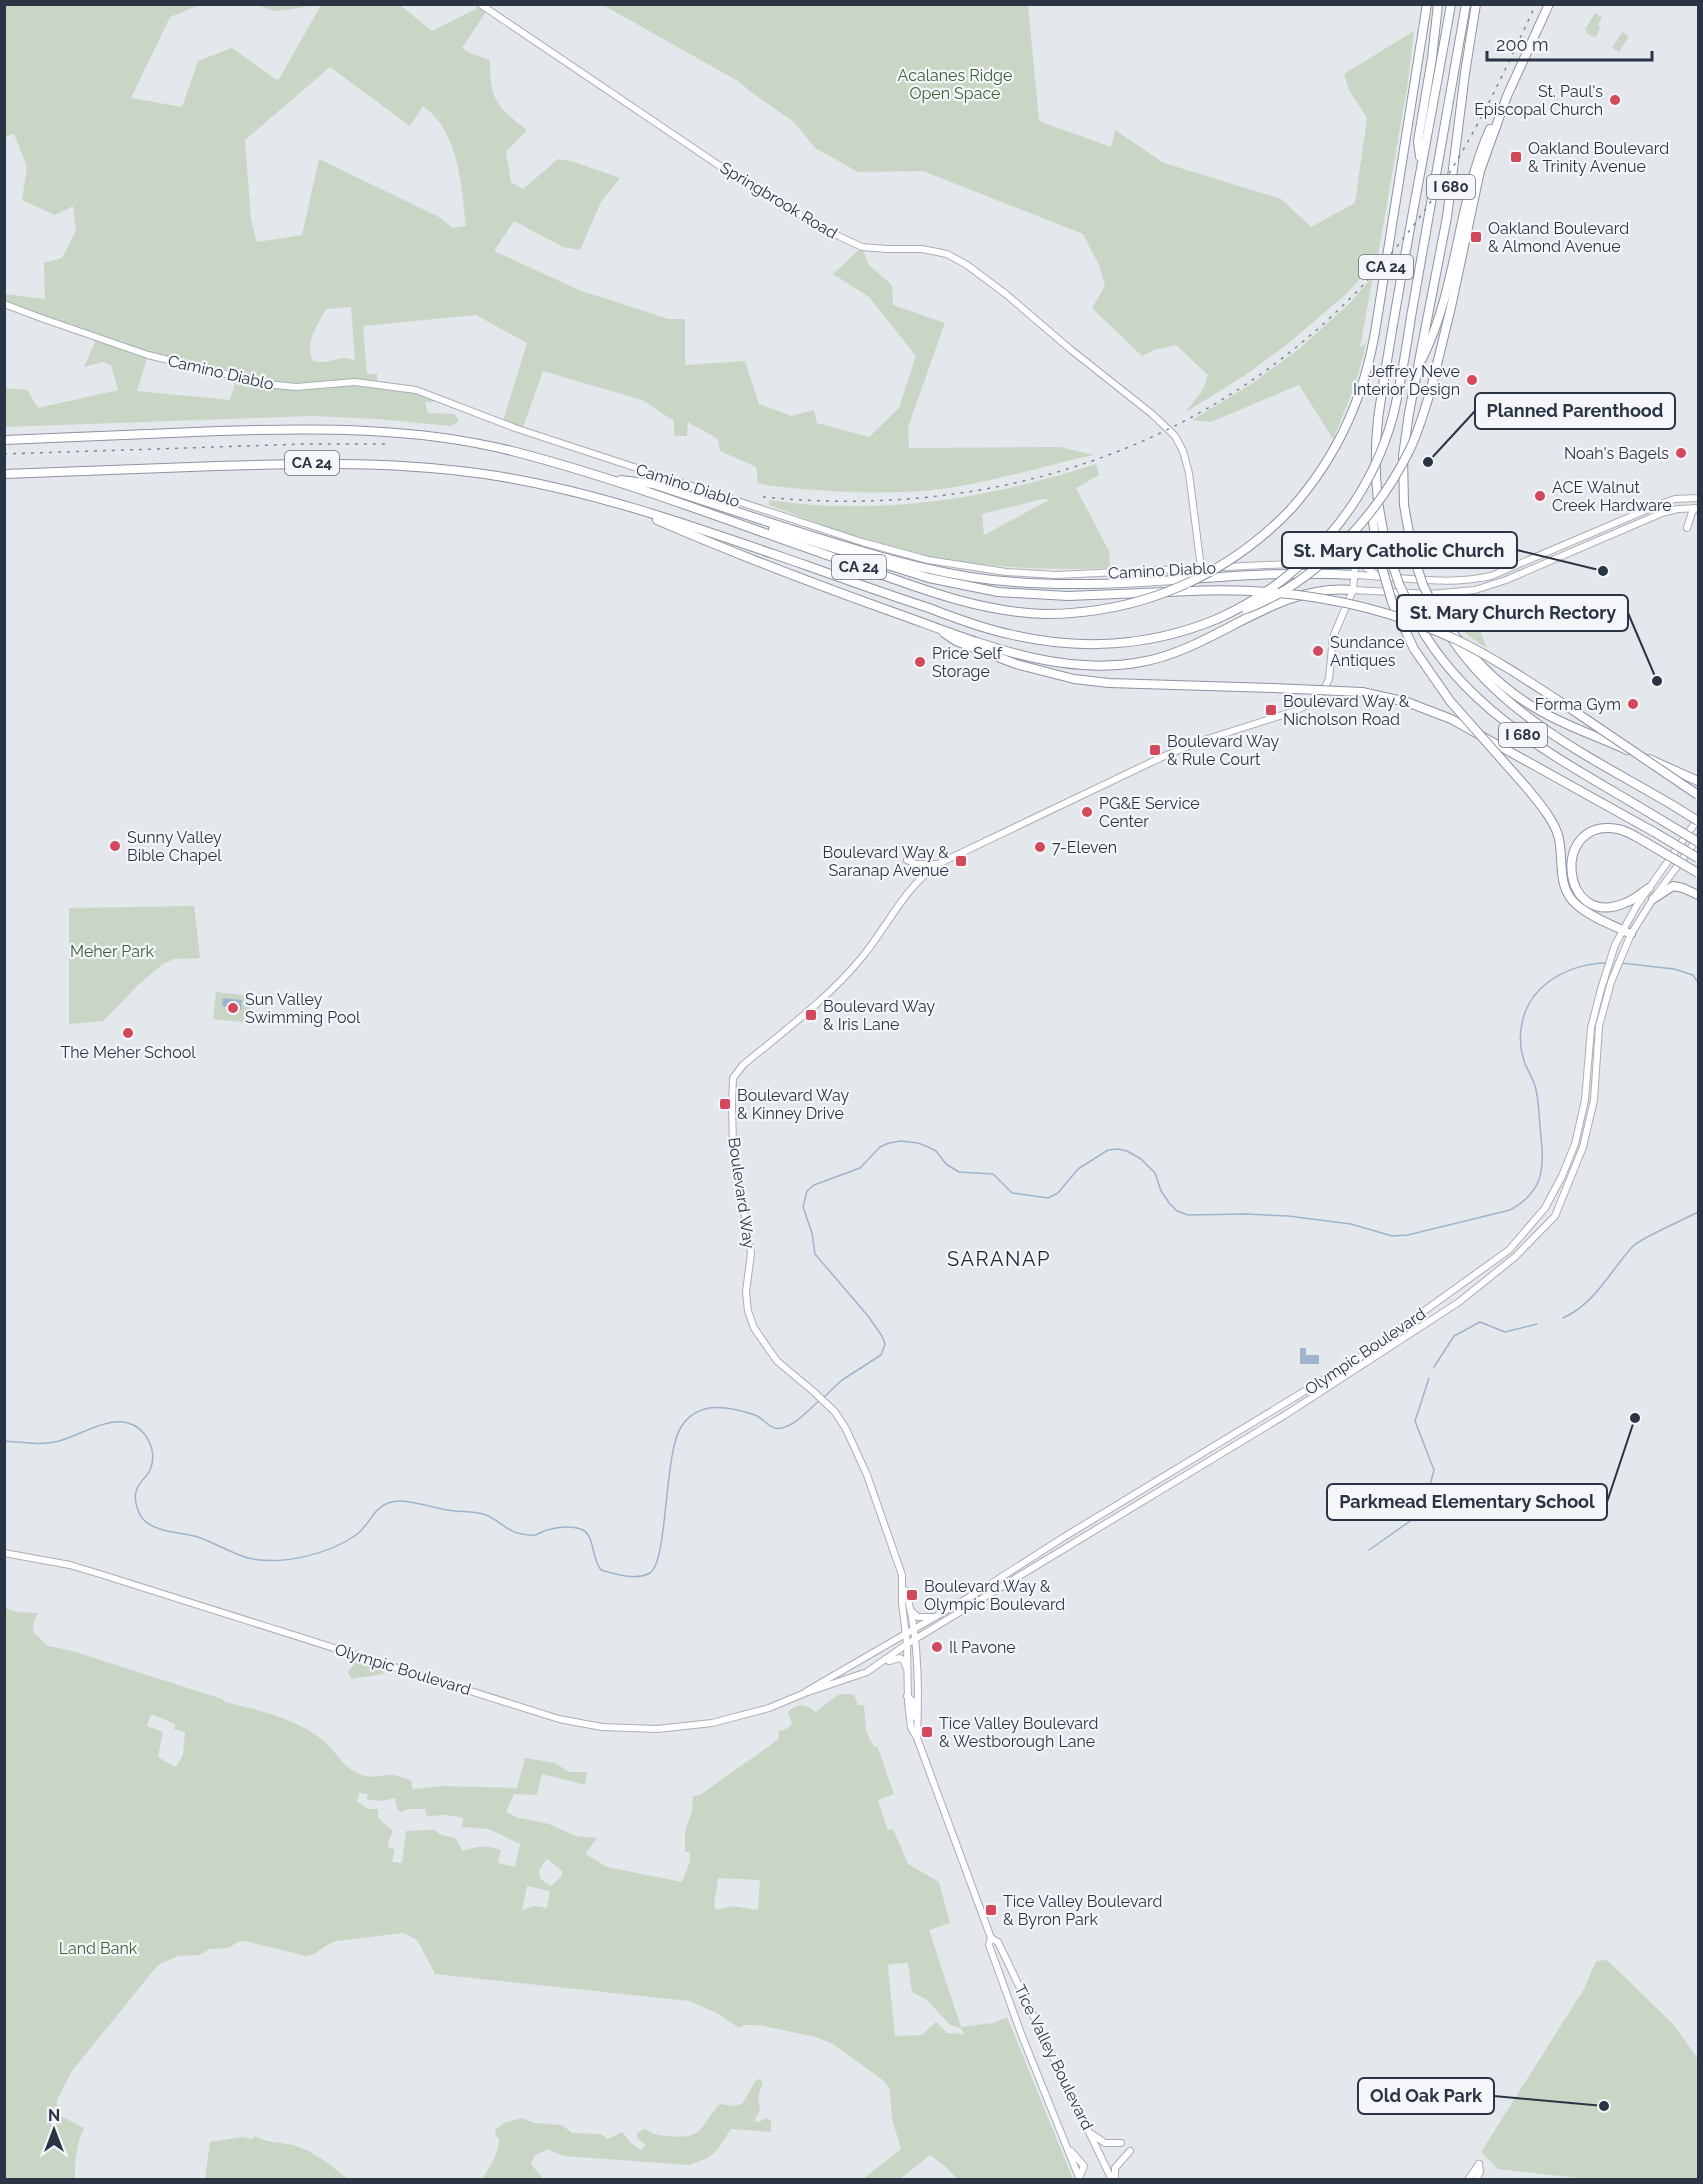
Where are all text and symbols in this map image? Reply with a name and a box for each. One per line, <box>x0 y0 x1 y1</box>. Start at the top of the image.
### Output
scale bar <box>1487 24 1652 62</box>
text: 200 m <box>1496 34 1549 55</box>
park label: Acalanes Ridge Open Space <box>898 66 1012 103</box>
place label: St. Paul's Episcopal Church <box>1474 82 1603 119</box>
marker: St. Paul's Episcopal Church <box>1608 93 1622 107</box>
place label: Oakland Boulevard & Trinity Avenue <box>1528 139 1669 176</box>
marker: Oakland Boulevard & Trinity Avenue <box>1509 150 1523 164</box>
street label: Springbrook Road <box>717 158 841 243</box>
road number: I 680 <box>1427 175 1475 199</box>
place label: Oakland Boulevard & Almond Avenue <box>1488 219 1629 256</box>
marker: Oakland Boulevard & Almond Avenue <box>1469 230 1483 244</box>
road number: CA 24 <box>1359 255 1413 279</box>
street label: Camino Diablo <box>166 351 276 394</box>
place label: Jeffrey Neve Interior Design <box>1353 362 1460 399</box>
marker: Jeffrey Neve Interior Design <box>1465 373 1479 387</box>
callout: Planned Parenthood <box>1475 393 1675 429</box>
text: Planned Parenthood <box>1487 400 1663 421</box>
place label: Noah's Bagels <box>1564 444 1669 463</box>
marker: Noah's Bagels <box>1674 446 1688 460</box>
road number: CA 24 <box>285 451 339 475</box>
street label: Camino Diablo <box>633 460 742 511</box>
place label: ACE Walnut Creek Hardware <box>1552 478 1672 515</box>
marker: ACE Walnut Creek Hardware <box>1533 489 1547 503</box>
callout: St. Mary Catholic Church <box>1282 532 1517 568</box>
text: St. Mary Catholic Church <box>1294 540 1504 561</box>
road number: CA 24 <box>832 555 886 579</box>
street label: Camino Diablo <box>1107 558 1217 583</box>
callout: St. Mary Church Rectory <box>1397 595 1628 631</box>
text: St. Mary Church Rectory <box>1410 602 1616 623</box>
place label: Sundance Antiques <box>1330 633 1405 670</box>
place label: Price Self Storage <box>932 644 1003 681</box>
marker: Sundance Antiques <box>1311 644 1325 658</box>
marker: Price Self Storage <box>913 655 927 669</box>
place label: Boulevard Way & Nicholson Road <box>1283 692 1410 729</box>
place label: Forma Gym <box>1535 695 1621 714</box>
marker: Forma Gym <box>1626 697 1640 711</box>
marker: Boulevard Way & Nicholson Road <box>1264 703 1278 717</box>
road number: I 680 <box>1499 723 1547 747</box>
place label: Boulevard Way & Rule Court <box>1167 732 1279 769</box>
marker: Boulevard Way & Rule Court <box>1148 743 1162 757</box>
place label: PG&E Service Center <box>1099 794 1200 831</box>
marker: PG&E Service Center <box>1080 805 1094 819</box>
place label: Sunny Valley Bible Chapel <box>127 828 222 865</box>
place label: 7-Eleven <box>1052 838 1117 857</box>
marker: Sunny Valley Bible Chapel <box>108 839 122 853</box>
marker: 7-Eleven <box>1033 840 1047 854</box>
place label: Boulevard Way & Saranap Avenue <box>823 843 949 880</box>
marker: Boulevard Way & Saranap Avenue <box>954 854 968 868</box>
park label: Meher Park <box>70 942 155 961</box>
place label: Sun Valley Swimming Pool <box>245 990 361 1027</box>
place label: Boulevard Way & Iris Lane <box>823 997 935 1034</box>
marker: Sun Valley Swimming Pool <box>226 1001 240 1015</box>
marker: Boulevard Way & Iris Lane <box>804 1008 818 1022</box>
marker: The Meher School <box>121 1026 135 1040</box>
place label: The Meher School <box>60 1043 196 1062</box>
place label: Boulevard Way & Kinney Drive <box>737 1086 849 1123</box>
marker: Boulevard Way & Kinney Drive <box>718 1097 732 1111</box>
street label: Boulevard Way <box>724 1136 759 1250</box>
district label: SARANAP <box>947 1247 1051 1271</box>
street label: Olympic Boulevard <box>1301 1304 1429 1399</box>
callout: Parkmead Elementary School <box>1327 1484 1607 1520</box>
text: Parkmead Elementary School <box>1339 1491 1595 1512</box>
place label: Boulevard Way & Olympic Boulevard <box>924 1577 1065 1614</box>
marker: Boulevard Way & Olympic Boulevard <box>905 1588 919 1602</box>
place label: Il Pavone <box>949 1638 1016 1657</box>
street label: Olympic Boulevard <box>333 1640 473 1699</box>
marker: Il Pavone <box>930 1640 944 1654</box>
place label: Tice Valley Boulevard & Westborough Lane <box>939 1714 1098 1751</box>
marker: Tice Valley Boulevard & Westborough Lane <box>920 1725 934 1739</box>
place label: Tice Valley Boulevard & Byron Park <box>1003 1892 1162 1929</box>
marker: Tice Valley Boulevard & Byron Park <box>984 1903 998 1917</box>
park label: Land Bank <box>59 1939 138 1958</box>
street label: Tice Valley Boulevard <box>1010 1981 1097 2133</box>
callout: Old Oak Park <box>1358 2078 1494 2114</box>
text: Old Oak Park <box>1370 2085 1483 2106</box>
north arrow <box>24 2100 84 2160</box>
text: N <box>48 2106 60 2125</box>

